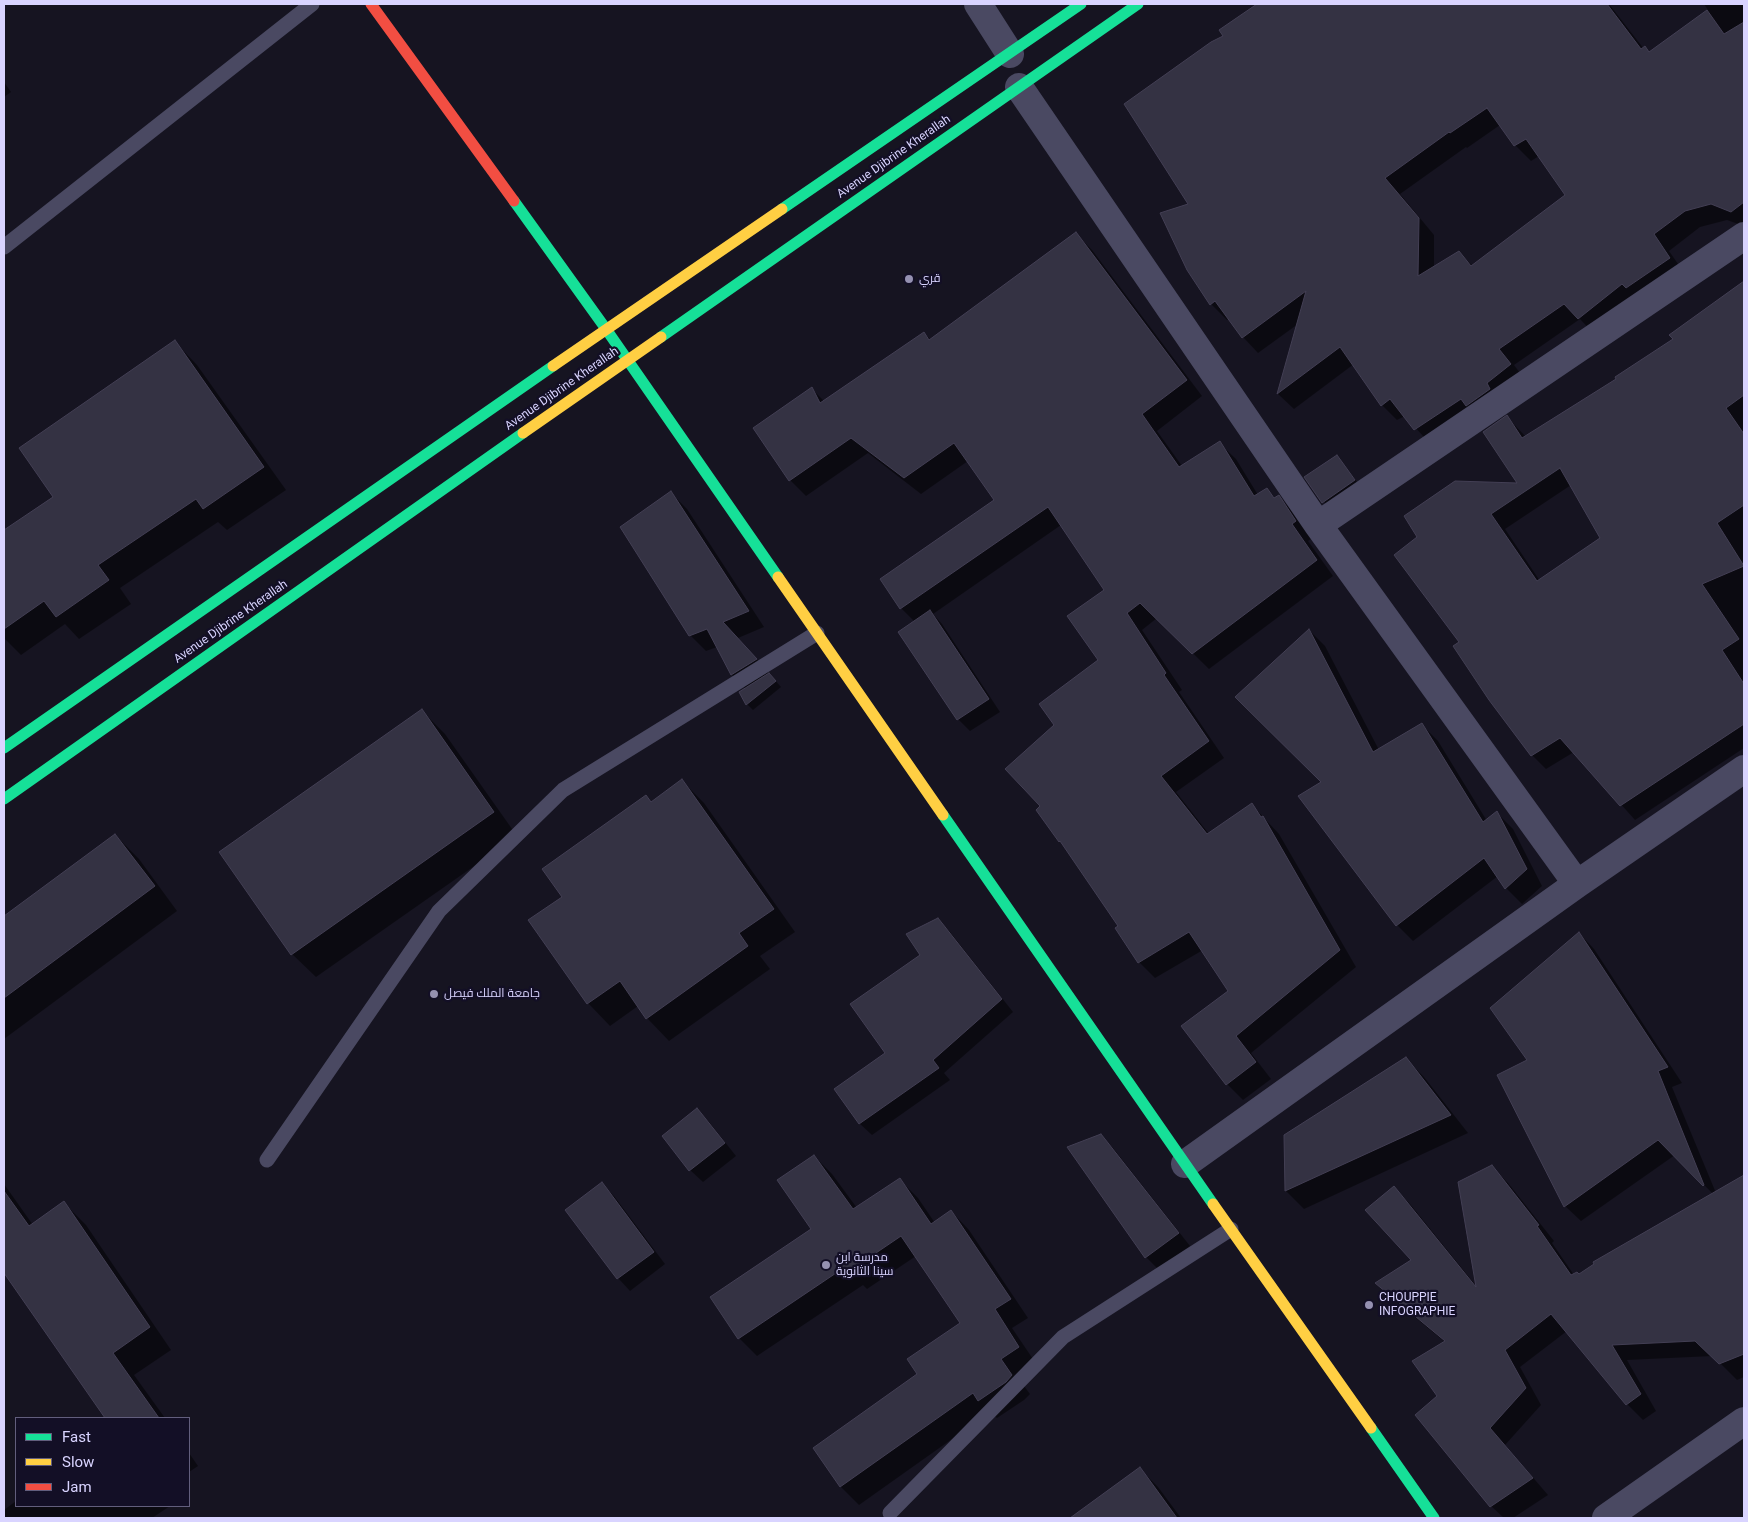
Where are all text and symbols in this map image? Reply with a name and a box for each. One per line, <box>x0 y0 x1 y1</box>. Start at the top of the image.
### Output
street label: Avenue Djibrine Kherallah <box>834 112 954 202</box>
place label: قري <box>919 272 941 286</box>
marker: قري <box>903 273 915 285</box>
street label: Avenue Djibrine Kherallah <box>502 344 622 434</box>
street label: Avenue Djibrine Kherallah <box>171 577 291 667</box>
place label: جامعة الملك فيصل <box>444 987 540 1001</box>
marker: جامعة الملك فيصل <box>428 988 440 1000</box>
place label: مدرسة ابن سينا الثانوية <box>836 1251 893 1279</box>
marker: مدرسة ابن سينا الثانوية <box>820 1259 832 1271</box>
place label: CHOUPPIE INFOGRAPHIE <box>1379 1291 1455 1319</box>
marker: CHOUPPIE INFOGRAPHIE <box>1363 1299 1375 1311</box>
legend <box>15 1417 190 1507</box>
text: Fast <box>62 1428 91 1446</box>
text: Slow <box>62 1453 94 1471</box>
text: Jam <box>62 1478 92 1496</box>

